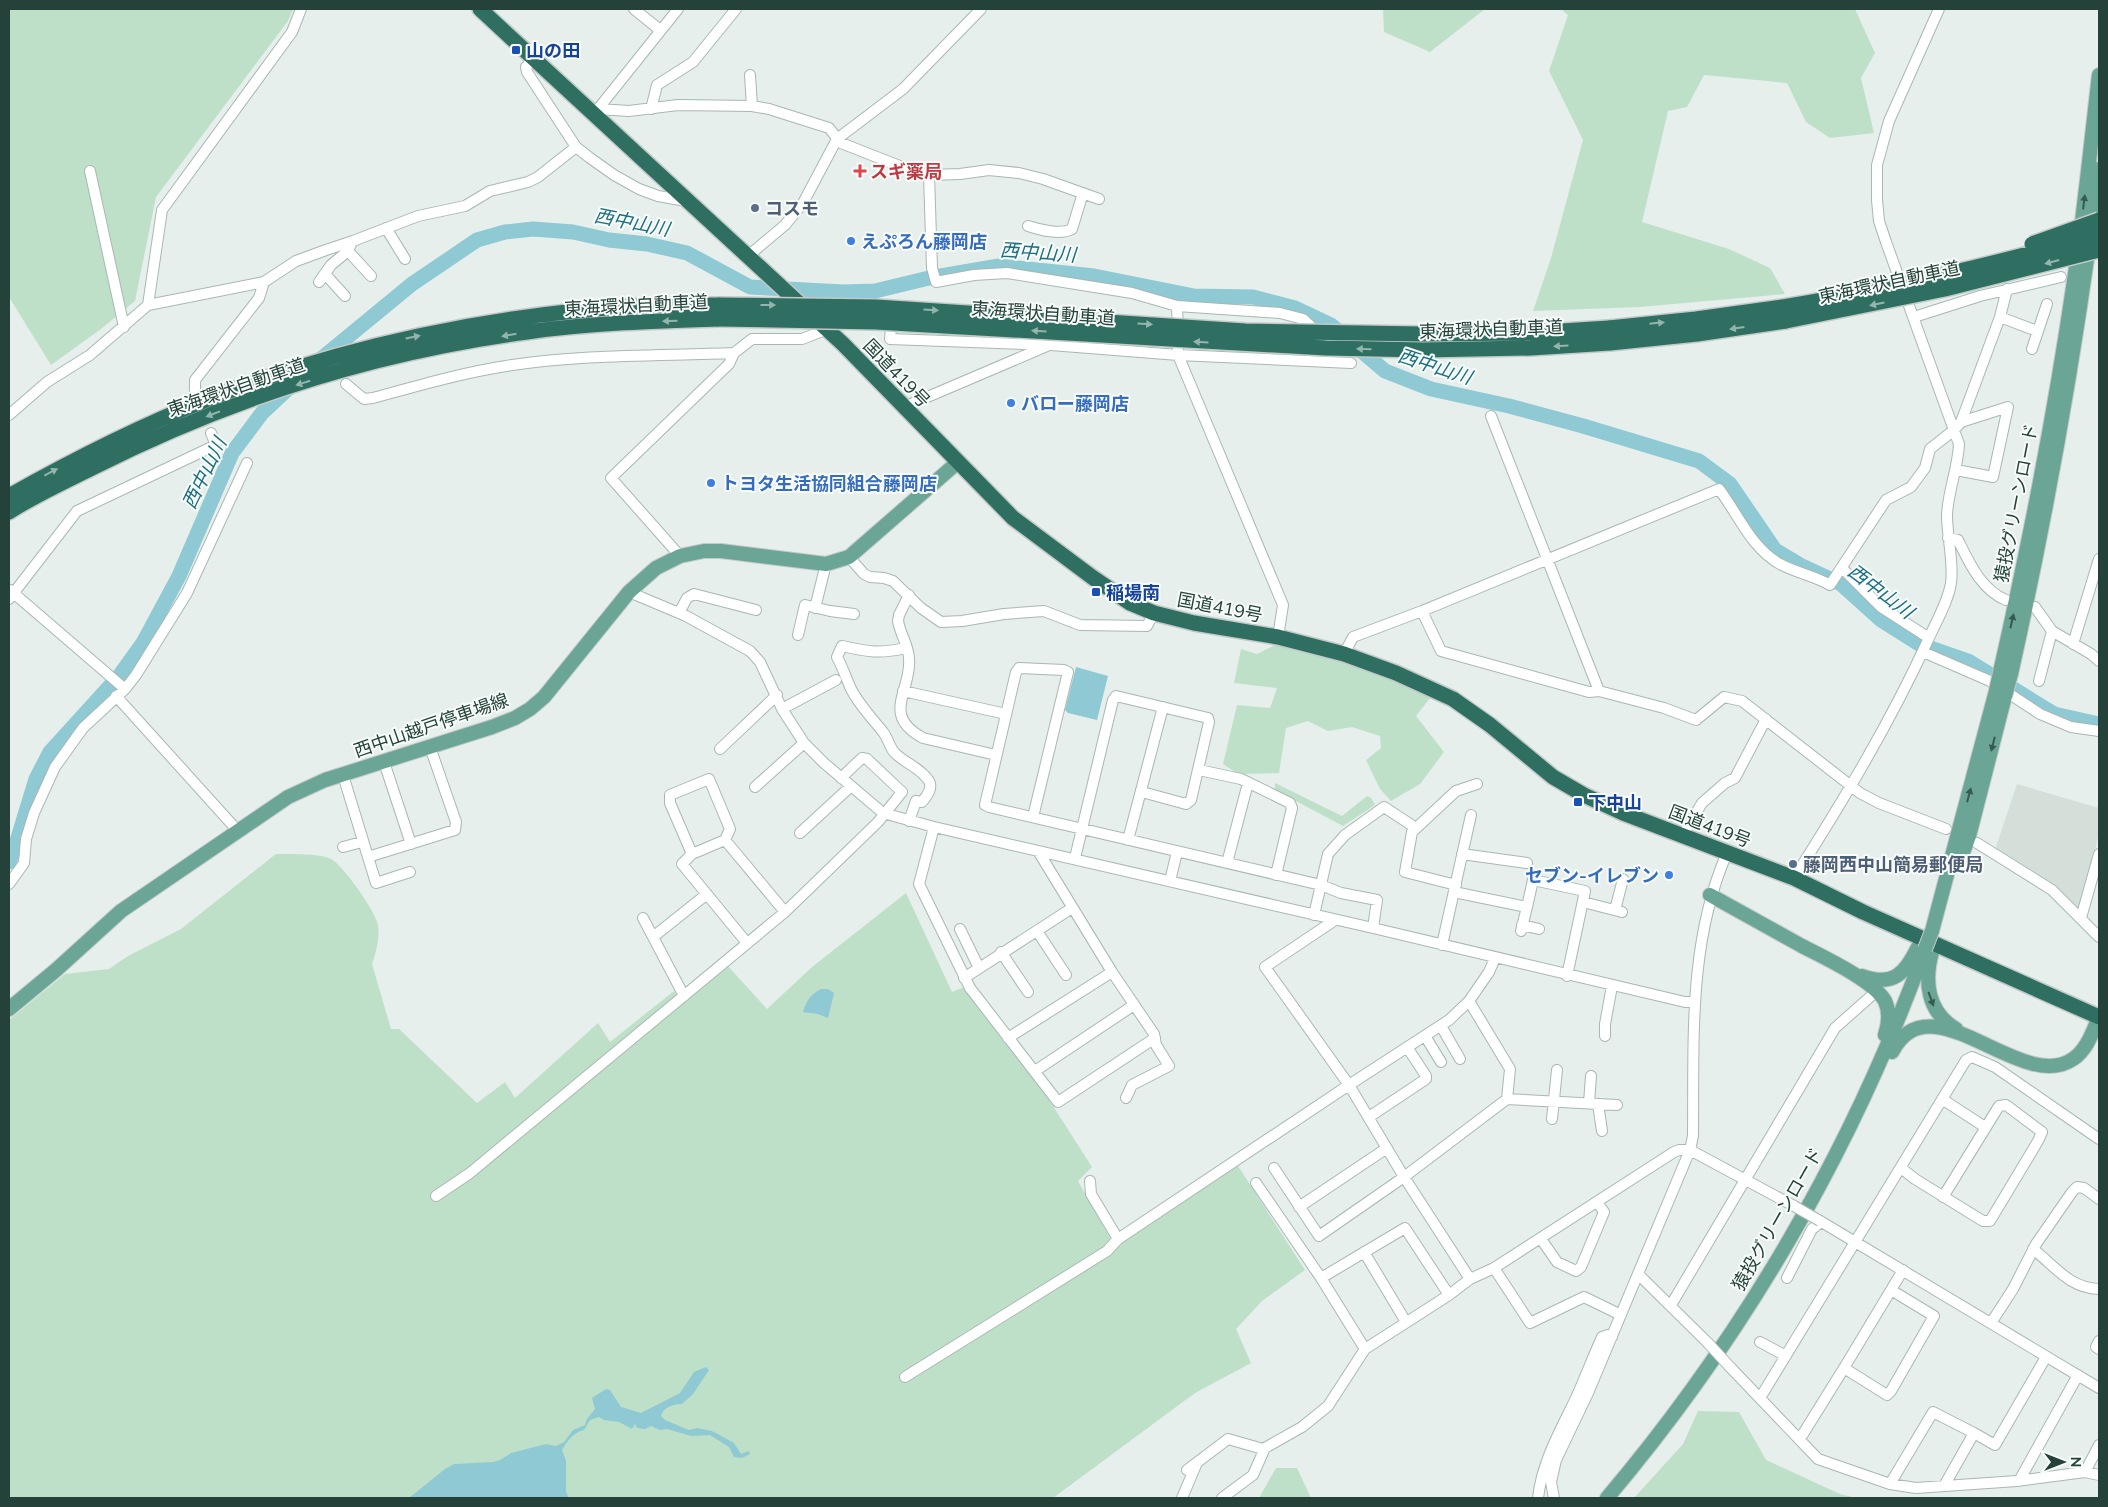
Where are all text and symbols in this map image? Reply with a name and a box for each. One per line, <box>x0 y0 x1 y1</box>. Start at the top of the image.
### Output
place label: 山の田 <box>526 39 580 62</box>
marker: 山の田 <box>510 44 522 56</box>
place label: スギ薬局 <box>870 160 942 183</box>
marker: スギ薬局 <box>854 165 866 177</box>
one-way arrow <box>2080 194 2088 210</box>
place label: コスモ <box>765 197 819 220</box>
marker: コスモ <box>749 202 761 214</box>
water label: 西中山川 <box>592 203 674 241</box>
place label: えぷろん藤岡店 <box>861 230 987 253</box>
marker: えぷろん藤岡店 <box>845 235 857 247</box>
water label: 西中山川 <box>999 237 1079 267</box>
street label: 東海環状自動車道 <box>1816 256 1962 308</box>
one-way arrow <box>2045 259 2060 267</box>
street label: 東海環状自動車道 <box>563 290 709 320</box>
street label: 東海環状自動車道 <box>970 297 1116 329</box>
one-way arrow <box>1870 300 1885 308</box>
one-way arrow <box>761 301 777 309</box>
one-way arrow <box>923 307 939 315</box>
street label: 東海環状自動車道 <box>1419 315 1563 343</box>
one-way arrow <box>662 317 678 325</box>
one-way arrow <box>1650 319 1666 327</box>
one-way arrow <box>1138 320 1154 328</box>
one-way arrow <box>1729 324 1745 332</box>
one-way arrow <box>1031 327 1047 335</box>
one-way arrow <box>500 331 516 339</box>
one-way arrow <box>405 333 421 341</box>
street label: 国道419号 <box>859 334 935 412</box>
one-way arrow <box>1193 337 1209 345</box>
one-way arrow <box>1553 342 1569 350</box>
water label: 西中山川 <box>1395 343 1477 390</box>
one-way arrow <box>1355 344 1371 352</box>
street label: 東海環状自動車道 <box>164 353 308 421</box>
one-way arrow <box>295 379 310 387</box>
place label: バロー藤岡店 <box>1021 392 1129 415</box>
marker: バロー藤岡店 <box>1005 397 1017 409</box>
one-way arrow <box>205 410 220 418</box>
street label: 猿投グリーンロード <box>1989 422 2043 584</box>
water label: 西中山川 <box>177 432 232 512</box>
one-way arrow <box>44 468 59 476</box>
place label: トヨタ生活協同組合藤岡店 <box>721 472 937 495</box>
marker: トヨタ生活協同組合藤岡店 <box>705 477 717 489</box>
water label: 西中山川 <box>1843 559 1920 625</box>
place label: 稲場南 <box>1106 581 1160 604</box>
marker: 稲場南 <box>1090 586 1102 598</box>
street label: 国道419号 <box>1175 587 1265 627</box>
one-way arrow <box>2008 613 2016 628</box>
street label: 西中山越戸停車場線 <box>351 688 511 762</box>
one-way arrow <box>1989 736 1997 751</box>
one-way arrow <box>1965 788 1973 803</box>
place label: 下中山 <box>1588 791 1642 814</box>
marker: 下中山 <box>1572 796 1584 808</box>
street label: 国道419号 <box>1666 800 1754 852</box>
place label: 藤岡西中山簡易郵便局 <box>1803 853 1983 876</box>
marker: 藤岡西中山簡易郵便局 <box>1787 858 1799 870</box>
place label: セブン-イレブン <box>1525 864 1659 887</box>
marker: セブン-イレブン <box>1663 869 1675 881</box>
one-way arrow <box>1927 992 1935 1007</box>
street label: 猿投グリーンロード <box>1727 1143 1827 1295</box>
north arrow <box>2038 1437 2088 1487</box>
text: N <box>2067 1457 2085 1467</box>

